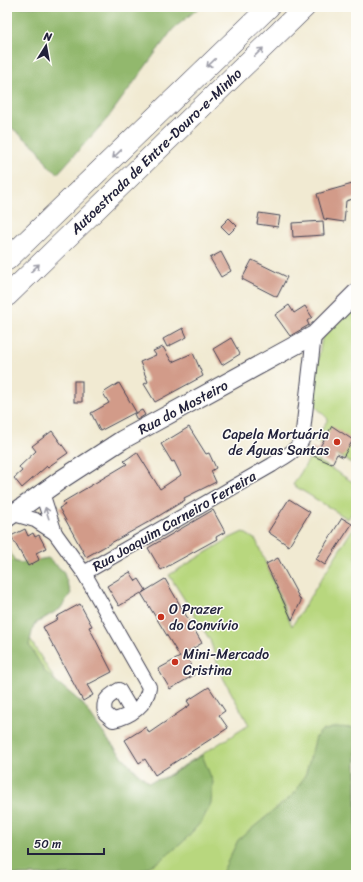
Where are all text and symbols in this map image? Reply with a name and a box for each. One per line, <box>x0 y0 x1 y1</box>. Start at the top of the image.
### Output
north arrow <box>26 26 66 66</box>
text: N <box>41 26 54 47</box>
one-way arrow <box>254 47 264 57</box>
one-way arrow <box>206 58 216 68</box>
street label: Autoestrada de Entre-Douro-e-Minho <box>64 62 248 241</box>
one-way arrow <box>112 149 122 158</box>
one-way arrow <box>30 264 40 273</box>
street label: Rua do Mosteiro <box>134 373 233 442</box>
place label: Capela Mortuária de Águas Santas <box>222 422 329 463</box>
marker: Capela Mortuária de Águas Santas <box>332 437 342 447</box>
street label: Rua Joaquim Carneiro Ferreira <box>87 464 262 579</box>
one-way arrow <box>43 508 51 520</box>
place label: O Prazer do Convívio <box>169 597 238 638</box>
marker: O Prazer do Convívio <box>156 612 166 622</box>
place label: Mini-Mercado Cristina <box>183 642 269 683</box>
marker: Mini-Mercado Cristina <box>170 657 180 667</box>
scale bar <box>28 830 104 856</box>
text: 50 m <box>34 833 61 855</box>

